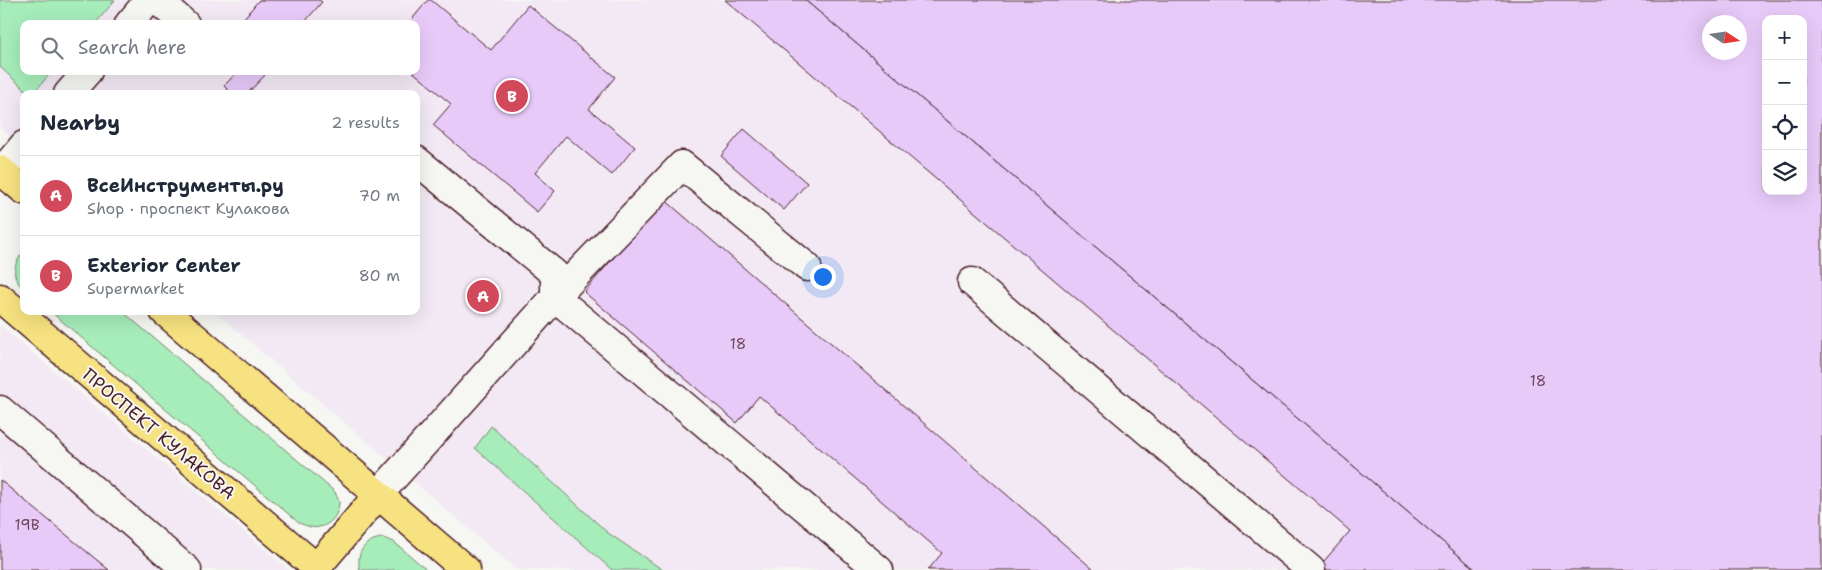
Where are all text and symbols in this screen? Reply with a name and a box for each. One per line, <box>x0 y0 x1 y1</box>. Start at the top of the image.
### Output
north arrow <box>1702 15 1747 60</box>
map controls <box>1762 15 1807 195</box>
button: + <box>1762 15 1807 60</box>
search box <box>20 20 420 75</box>
icon: search <box>38 34 66 62</box>
text: Search here <box>78 35 187 60</box>
button: − <box>1762 60 1807 105</box>
pin: B <box>496 77 528 115</box>
button: locate <box>1762 105 1807 150</box>
text: Nearby <box>40 109 120 137</box>
text: 2 results <box>331 112 400 133</box>
button: layers <box>1762 150 1807 195</box>
text: ВсеИнструменты.ру <box>87 173 284 198</box>
text: A <box>50 185 62 206</box>
text: 70 m <box>359 185 400 206</box>
text: Shop · проспект Кулакова <box>87 198 289 219</box>
text: Exterior Center <box>87 253 241 278</box>
your location <box>810 264 836 290</box>
text: B <box>51 265 61 286</box>
text: 80 m <box>359 265 400 286</box>
pin: A <box>467 277 499 315</box>
text: Supermarket <box>87 278 184 299</box>
house number: 18 <box>730 334 746 354</box>
street label: ПРОСПЕКТ КУЛАКОВА <box>78 363 240 505</box>
house number: 18 <box>1530 371 1546 391</box>
house number: 19В <box>14 515 40 535</box>

